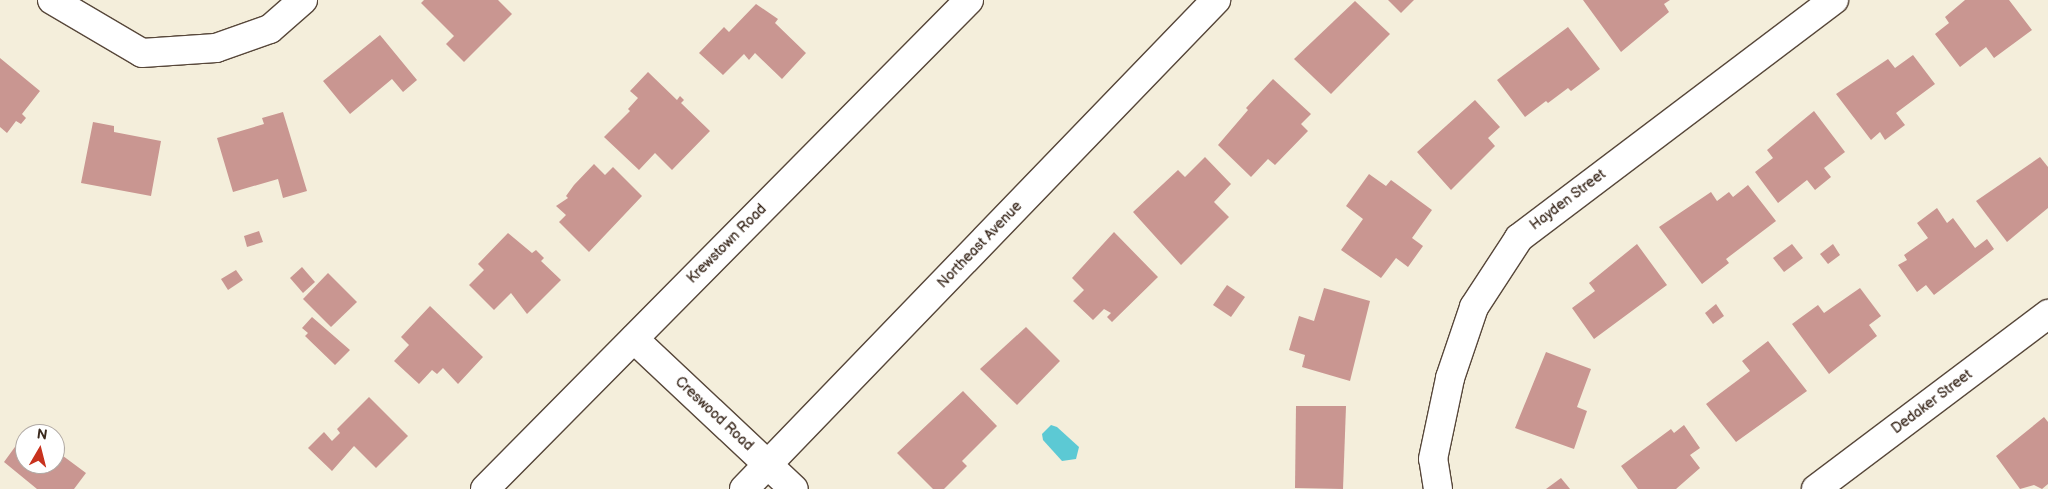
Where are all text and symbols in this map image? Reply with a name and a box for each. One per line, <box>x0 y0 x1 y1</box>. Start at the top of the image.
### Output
street label: Hayden Street <box>1527 166 1609 234</box>
street label: Northeast Avenue <box>934 198 1026 292</box>
street label: Krewstown Road <box>684 201 770 287</box>
street label: Dedaker Street <box>1888 366 1976 438</box>
street label: Creswood Road <box>671 373 757 455</box>
north arrow <box>15 424 65 474</box>
text: N <box>36 425 48 444</box>

